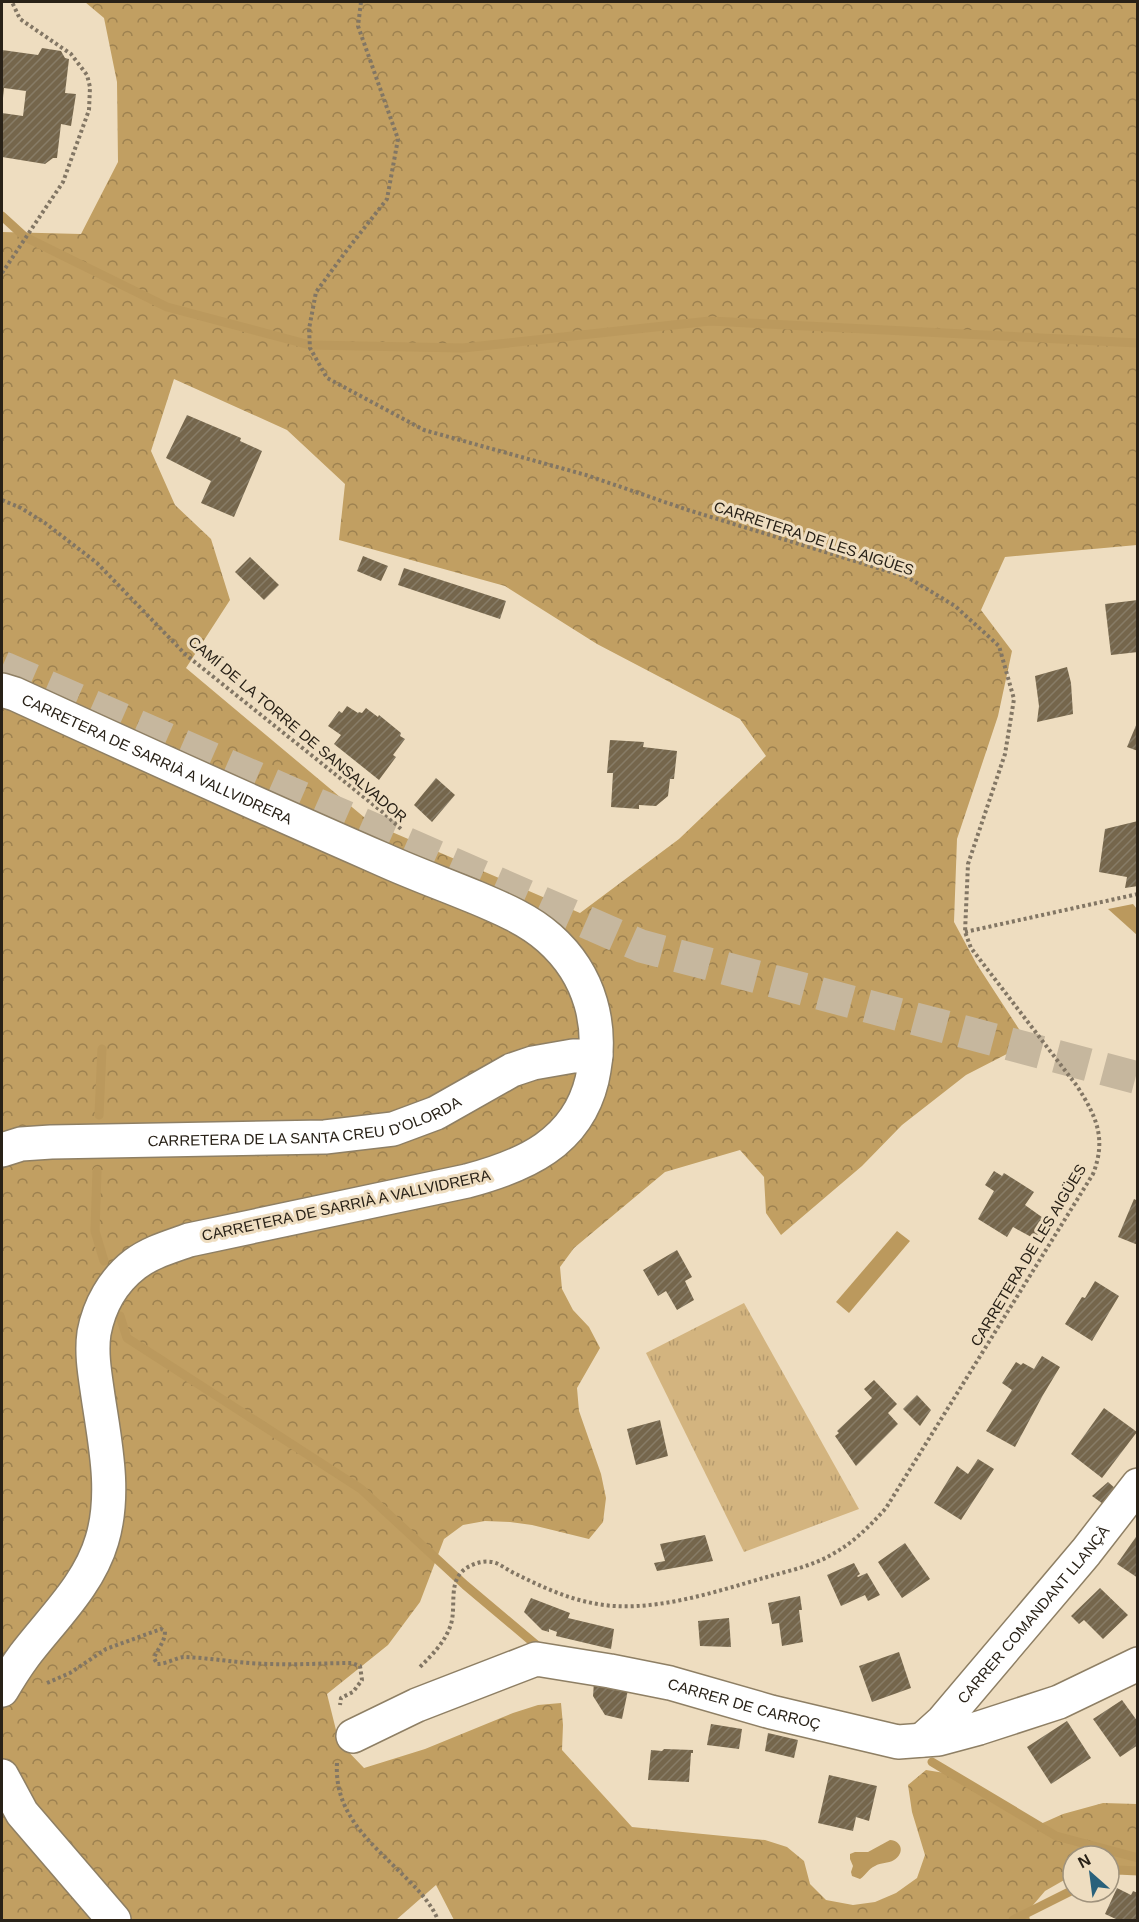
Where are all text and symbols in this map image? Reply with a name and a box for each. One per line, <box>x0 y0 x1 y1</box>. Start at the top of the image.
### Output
street label: CARRETERA DE LES AIGÜES <box>712 498 916 578</box>
street label: CAMÍ DE LA TORRE DE SANSALVADOR <box>185 633 411 826</box>
street label: CARRETERA DE SARRIÀ A VALLVIDRERA <box>20 690 295 827</box>
street label: CARRETERA DE LA SANTA CREU D'OLORDA <box>147 1092 464 1149</box>
street label: CARRETERA DE LES AIGÜES <box>967 1161 1089 1349</box>
street label: CARRETERA DE SARRIÀ A VALLVIDRERA <box>200 1166 492 1244</box>
street label: CARRER COMANDANT LLANÇÀ <box>954 1522 1112 1706</box>
street label: CARRER DE CARROÇ <box>666 1674 823 1732</box>
north arrow <box>1061 1844 1121 1904</box>
text: N <box>1075 1851 1093 1871</box>

